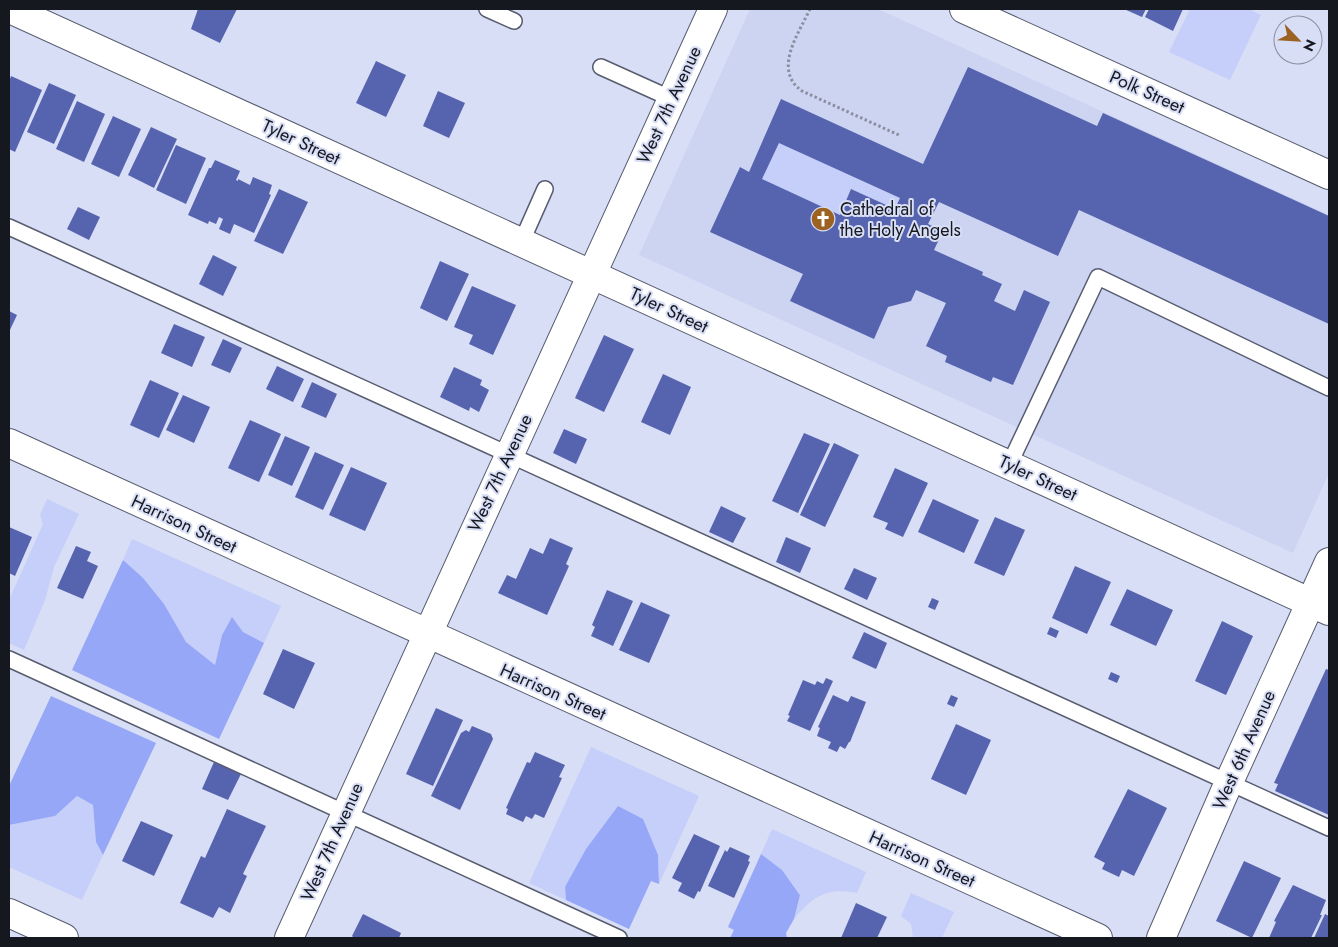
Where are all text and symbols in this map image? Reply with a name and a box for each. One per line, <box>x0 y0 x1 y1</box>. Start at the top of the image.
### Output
north arrow <box>1273 15 1323 65</box>
text: N <box>1298 36 1321 55</box>
street label: West 7th Avenue <box>630 42 708 168</box>
street label: Polk Street <box>1105 64 1189 120</box>
street label: Tyler Street <box>258 113 345 172</box>
place label: Cathedral of the Holy Angels <box>840 196 961 243</box>
church icon: Cathedral of the Holy Angels <box>810 206 836 232</box>
street label: Tyler Street <box>626 281 713 340</box>
street label: West 7th Avenue <box>461 410 539 536</box>
street label: Tyler Street <box>995 449 1082 508</box>
street label: Harrison Street <box>127 488 242 560</box>
street label: Harrison Street <box>496 657 611 727</box>
street label: West 6th Avenue <box>1206 686 1282 814</box>
street label: West 7th Avenue <box>294 779 370 905</box>
street label: Harrison Street <box>865 824 980 894</box>

